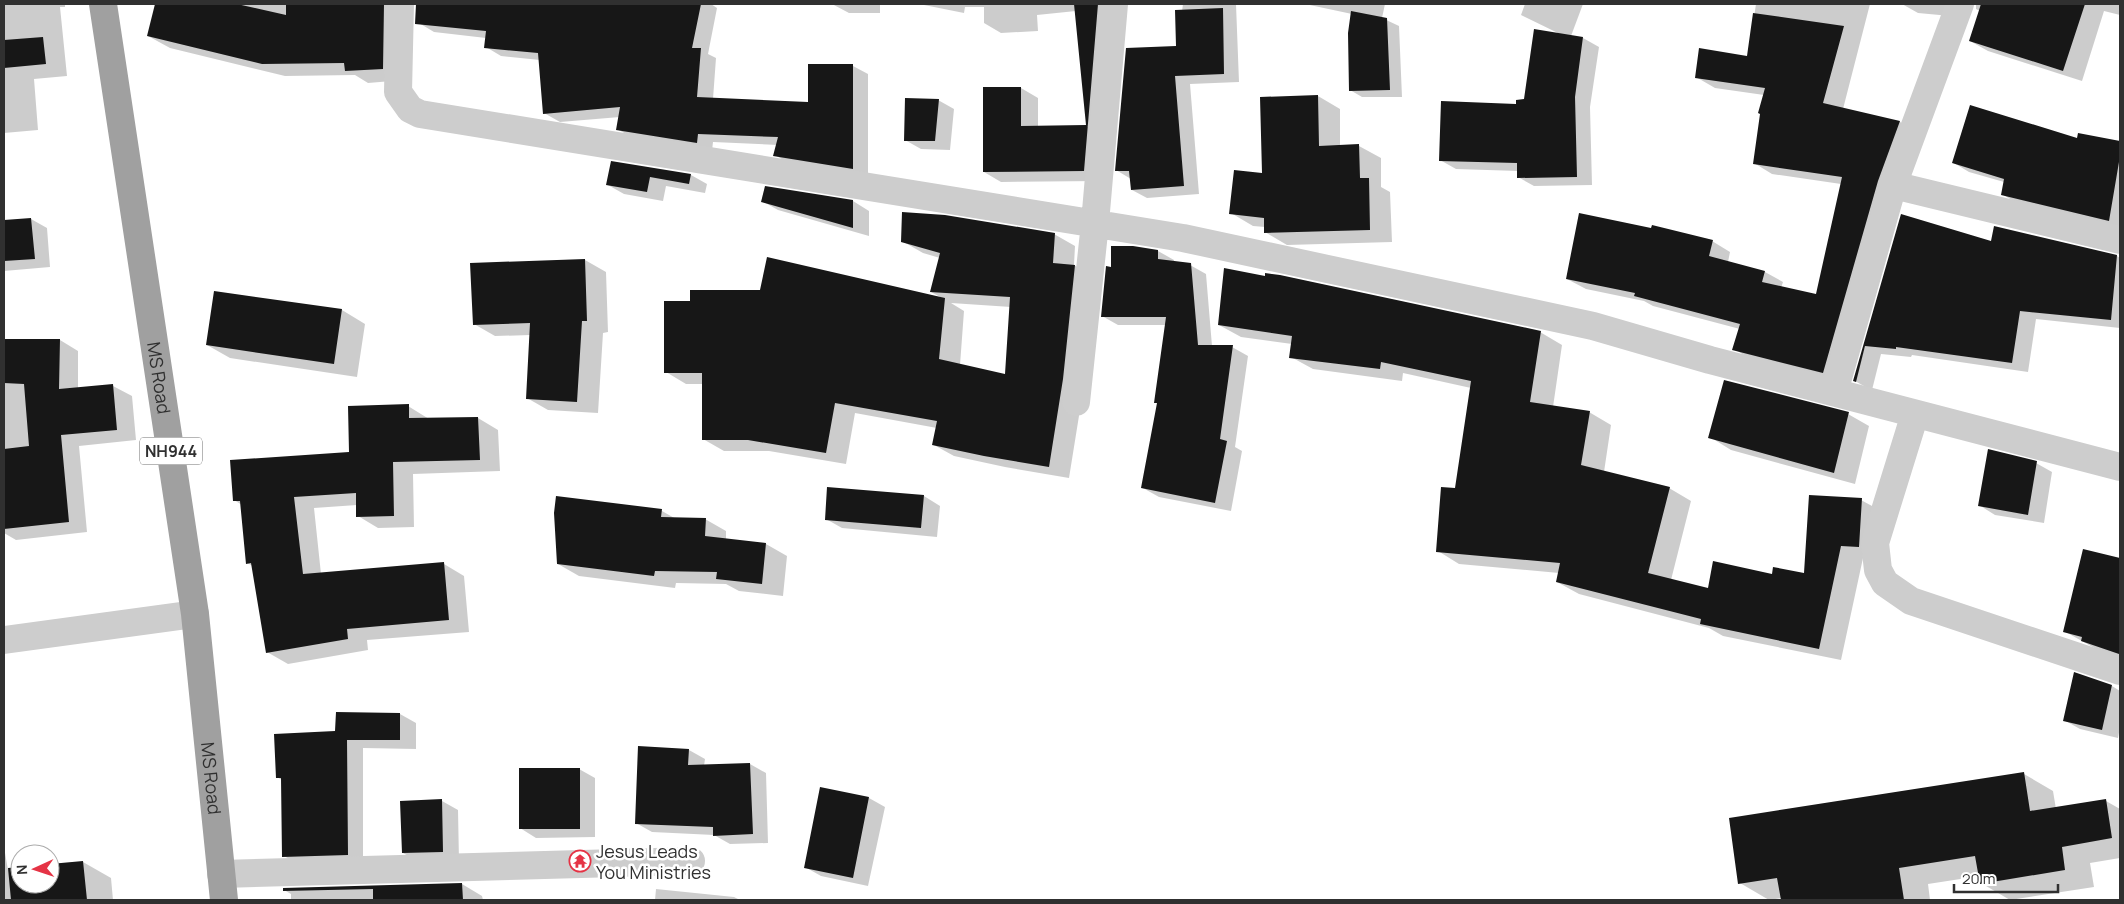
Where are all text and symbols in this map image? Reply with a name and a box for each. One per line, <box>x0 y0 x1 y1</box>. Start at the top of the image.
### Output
street label: MS Road <box>142 340 177 415</box>
road number: NH944 <box>140 438 202 464</box>
street label: MS Road <box>196 741 227 816</box>
place label: Jesus Leads You Ministries <box>596 839 711 884</box>
north arrow <box>10 844 60 894</box>
temple icon: Jesus Leads You Ministries <box>568 849 592 873</box>
scale bar <box>1954 862 2058 894</box>
text: N <box>12 864 31 875</box>
text: 20 m <box>1962 868 1995 889</box>

